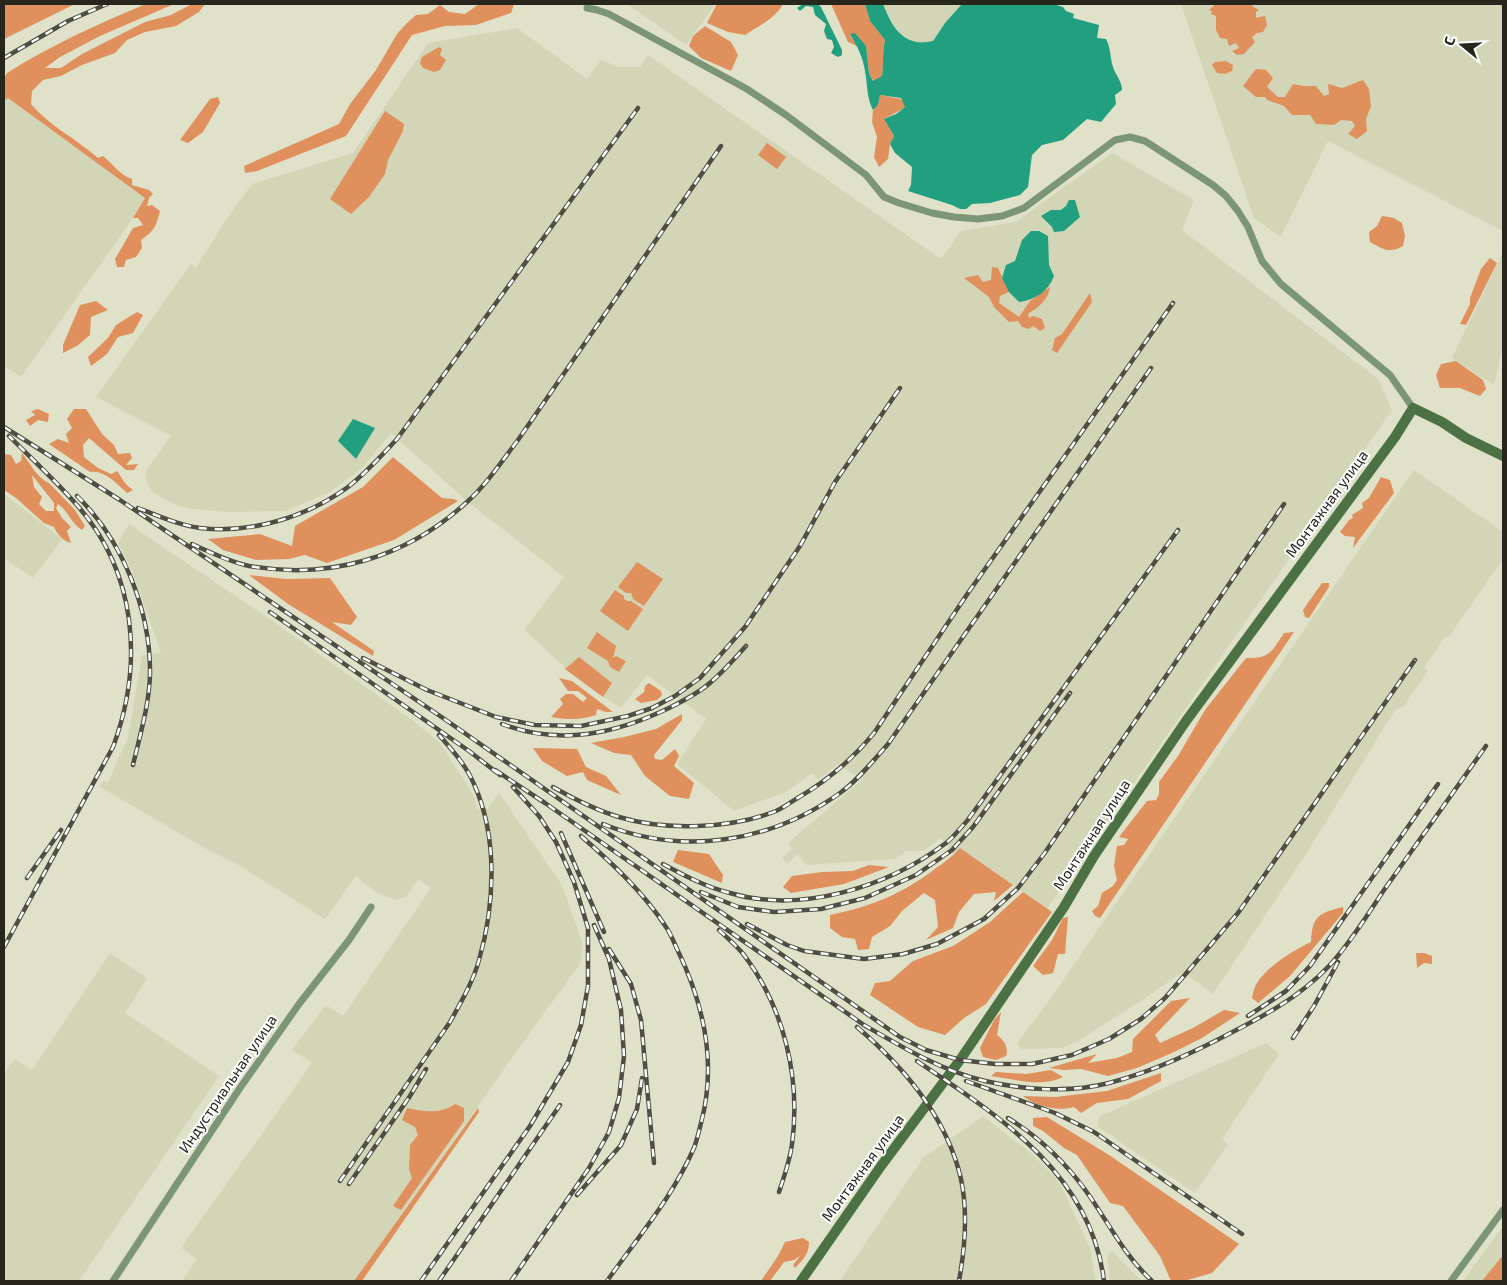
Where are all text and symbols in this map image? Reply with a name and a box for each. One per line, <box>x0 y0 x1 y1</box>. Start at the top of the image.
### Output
north arrow <box>1437 20 1487 70</box>
text: С <box>1440 34 1459 47</box>
street label: Монтажная улица <box>1281 446 1372 561</box>
street label: Монтажная улица <box>1049 776 1134 894</box>
street label: Индустриальная улица <box>174 1011 281 1157</box>
street label: Монтажная улица <box>817 1110 908 1225</box>

